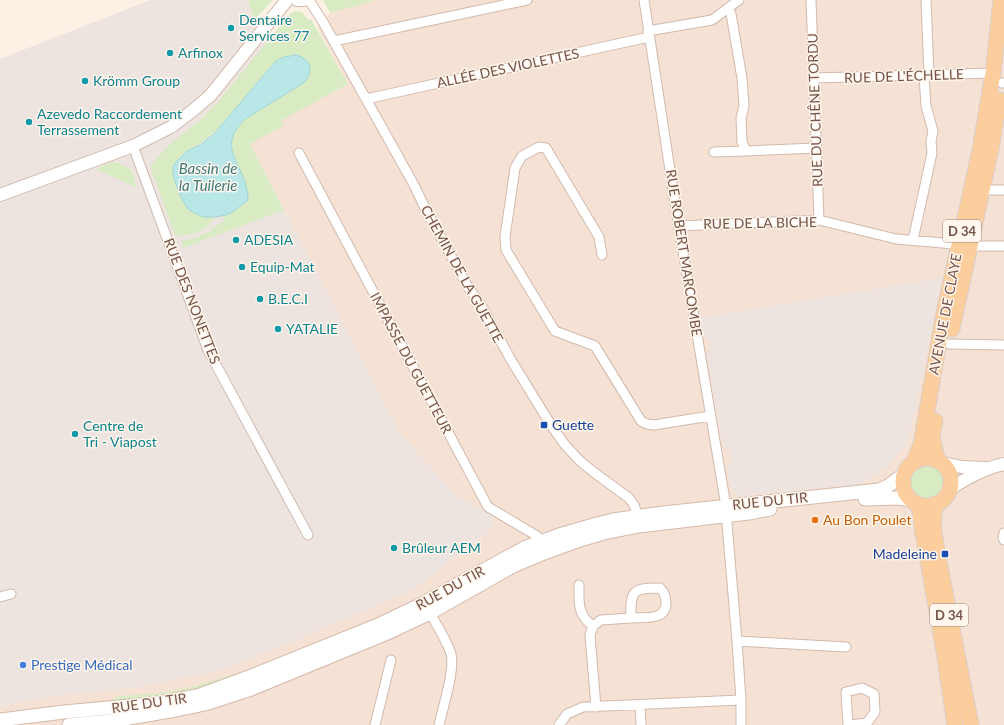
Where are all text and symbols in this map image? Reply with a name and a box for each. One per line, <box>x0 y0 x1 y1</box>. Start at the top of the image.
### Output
place label: Dentaire Services 77 <box>239 11 309 44</box>
marker: Dentaire Services 77 <box>226 23 236 33</box>
street label: RUE DU CHÊNE TORDU <box>803 33 826 187</box>
place label: Arfinox <box>178 44 223 61</box>
street label: ALLÉE DES VIOLETTES <box>435 44 581 91</box>
marker: Arfinox <box>165 48 175 58</box>
street label: RUE DE L'ÉCHELLE <box>844 65 964 86</box>
place label: Krömm Group <box>93 72 180 89</box>
marker: Krömm Group <box>80 76 90 86</box>
place label: Azevedo Raccordement Terrassement <box>37 105 182 138</box>
marker: Azevedo Raccordement Terrassement <box>24 117 34 127</box>
water label: Bassin de la Tuilerie <box>179 159 237 194</box>
street label: RUE ROBERT MARCOMBE <box>663 168 706 338</box>
street label: CHEMIN DE LA GUETTE <box>418 202 507 346</box>
street label: RUE DE LA BICHE <box>703 213 817 232</box>
road number: D 34 <box>943 220 981 242</box>
place label: ADESIA <box>244 231 294 248</box>
street label: RUE DES NONETTES <box>161 235 224 366</box>
marker: ADESIA <box>231 235 241 245</box>
street label: AVENUE DE CLAYE <box>924 252 965 376</box>
place label: Equip-Mat <box>250 258 315 275</box>
marker: Equip-Mat <box>237 262 247 272</box>
street label: IMPASSE DU GUETTEUR <box>367 289 456 437</box>
place label: B.E.C.I <box>268 290 308 307</box>
marker: B.E.C.I <box>255 294 265 304</box>
place label: YATALIE <box>286 320 338 337</box>
marker: YATALIE <box>273 324 283 334</box>
place label: Guette <box>552 416 594 433</box>
place label: Centre de Tri - Viapost <box>83 417 157 450</box>
marker: Guette <box>539 420 549 430</box>
marker: Centre de Tri - Viapost <box>70 429 80 439</box>
street label: RUE DU TIR <box>731 488 809 513</box>
place label: Au Bon Poulet <box>823 511 911 528</box>
marker: Au Bon Poulet <box>810 515 820 525</box>
place label: Brûleur AEM <box>402 539 481 556</box>
marker: Brûleur AEM <box>389 543 399 553</box>
place label: Madeleine <box>873 545 937 562</box>
marker: Madeleine <box>940 549 950 559</box>
street label: RUE DU TIR <box>413 562 487 613</box>
road number: D 34 <box>930 604 968 626</box>
place label: Prestige Médical <box>31 656 133 673</box>
marker: Prestige Médical <box>18 660 28 670</box>
street label: RUE DU TIR <box>110 689 188 716</box>

